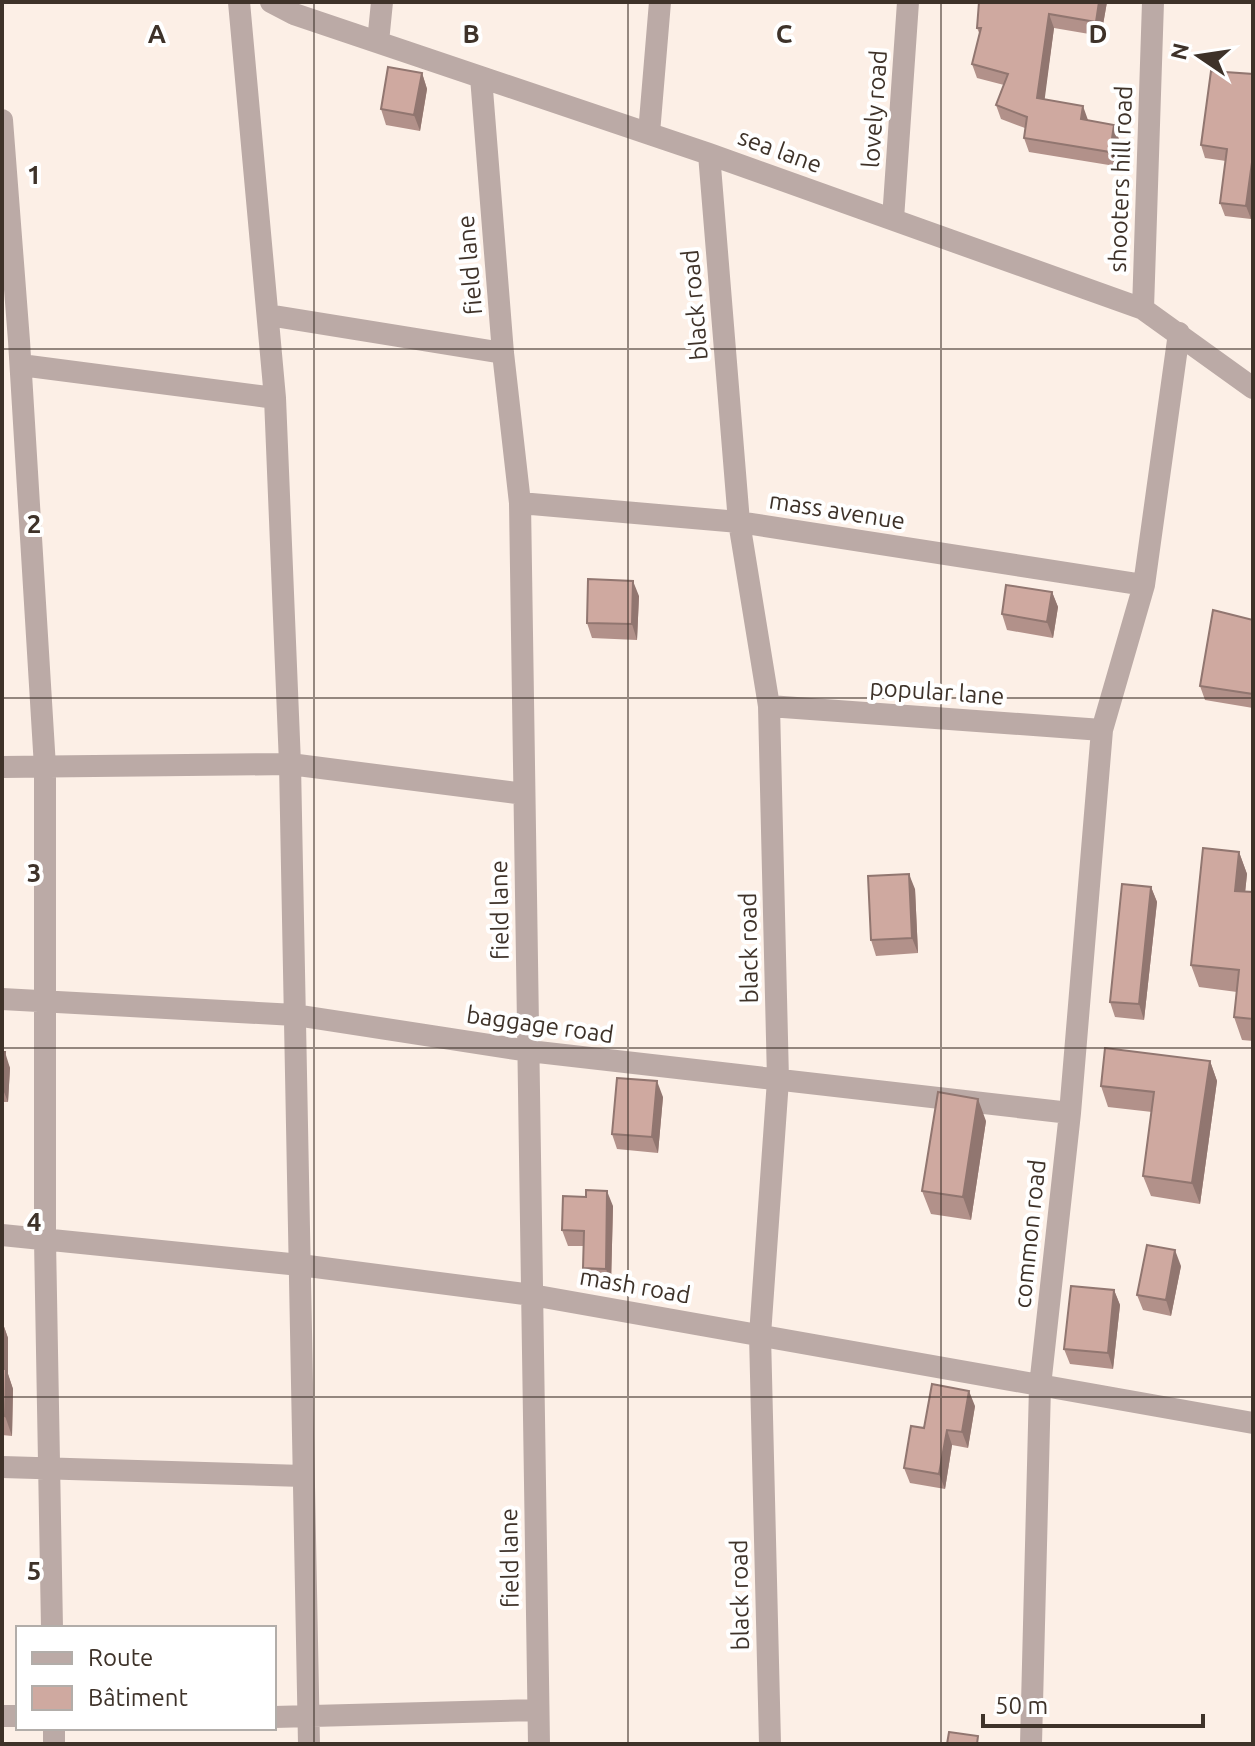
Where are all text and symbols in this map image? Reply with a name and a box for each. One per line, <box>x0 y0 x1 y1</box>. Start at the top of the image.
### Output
north arrow <box>1159 16 1239 96</box>
text: A <box>148 19 167 48</box>
text: B <box>462 19 480 48</box>
text: C <box>776 19 793 48</box>
text: D <box>1089 19 1107 48</box>
text: N <box>1165 41 1193 62</box>
street label: lovely road <box>857 49 892 169</box>
street label: shooters hill road <box>1104 85 1137 273</box>
street label: sea lane <box>735 123 826 178</box>
text: 1 <box>27 160 41 189</box>
street label: field lane <box>452 214 487 316</box>
street label: black road <box>676 249 713 362</box>
street label: mass avenue <box>767 486 907 535</box>
text: 2 <box>27 509 41 538</box>
street label: popular lane <box>869 673 1005 710</box>
text: 3 <box>27 858 41 887</box>
street label: field lane <box>485 860 514 960</box>
street label: black road <box>734 892 763 1004</box>
street label: baggage road <box>465 1001 615 1048</box>
street label: common road <box>1008 1158 1051 1310</box>
text: 4 <box>27 1207 41 1236</box>
street label: mash road <box>578 1262 693 1309</box>
street label: field lane <box>495 1508 524 1608</box>
street label: black road <box>725 1539 754 1651</box>
text: 5 <box>27 1556 41 1585</box>
legend <box>16 1626 276 1730</box>
text: Route <box>88 1644 153 1671</box>
scale bar <box>983 1678 1203 1728</box>
text: Bâtiment <box>88 1684 189 1711</box>
text: 50 m <box>995 1692 1048 1719</box>

